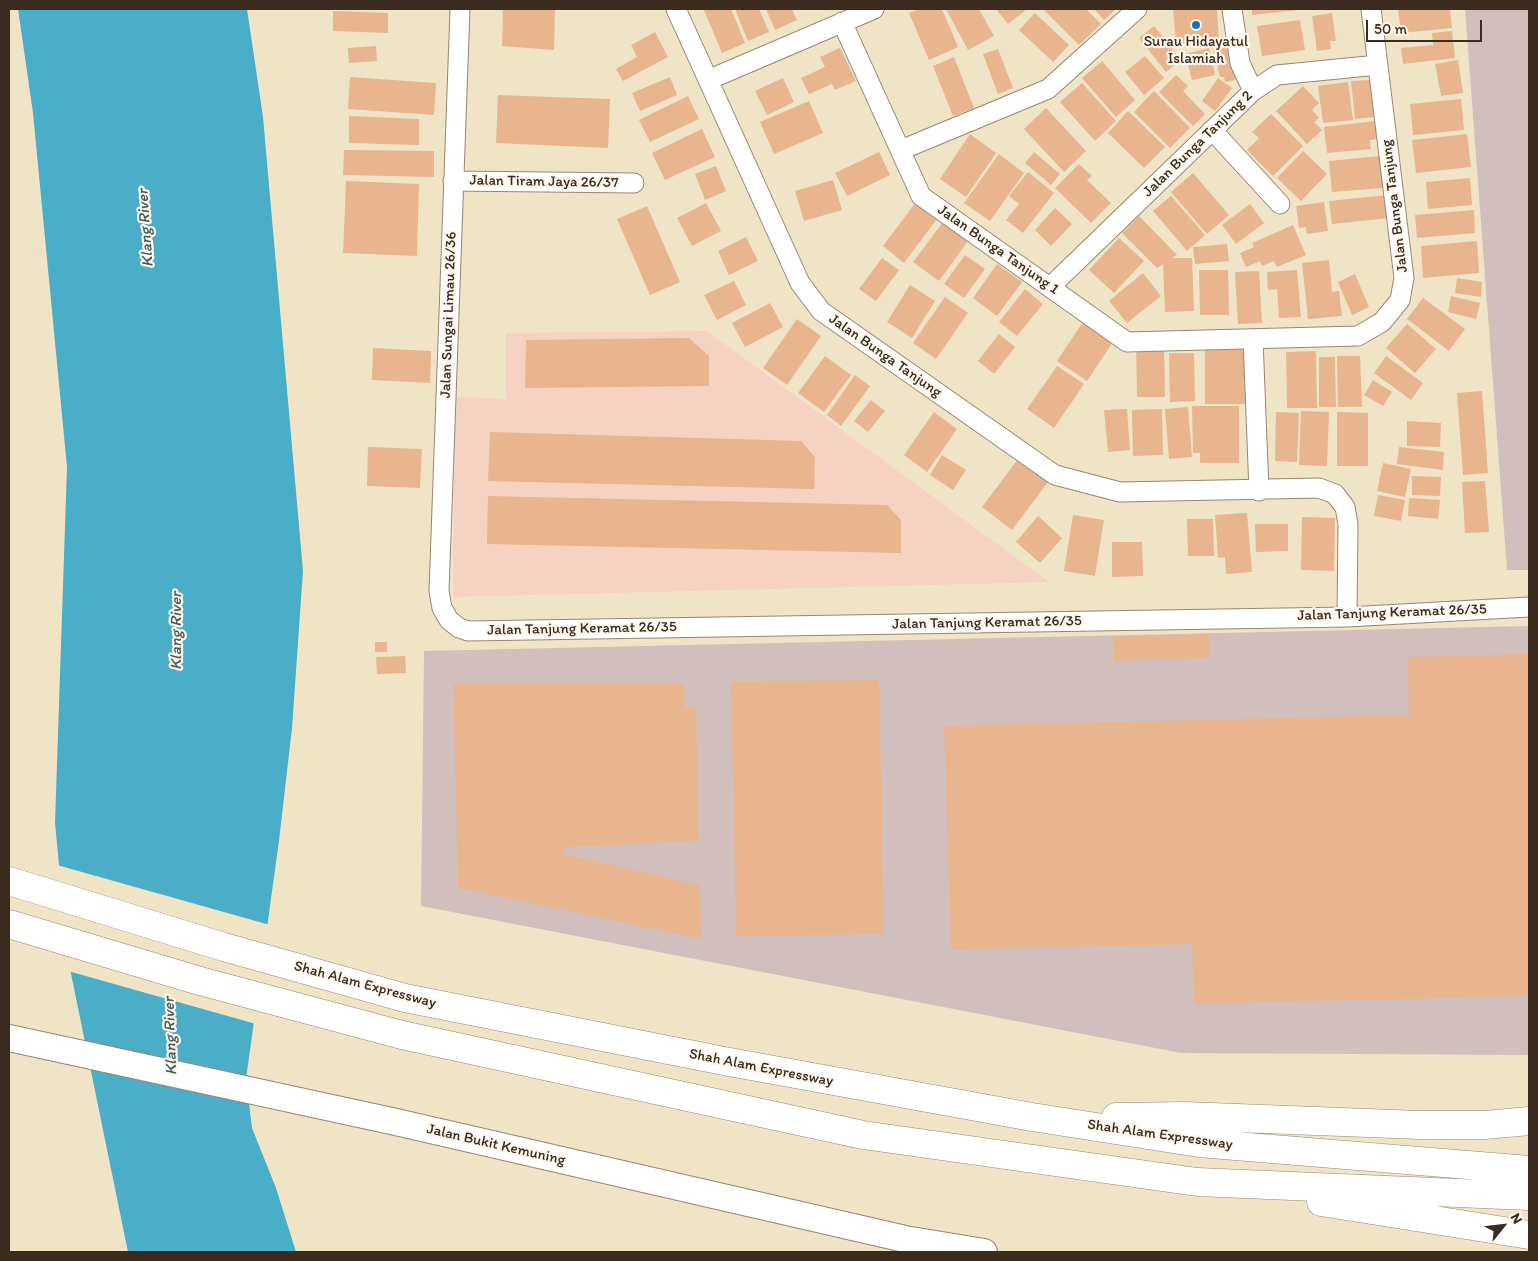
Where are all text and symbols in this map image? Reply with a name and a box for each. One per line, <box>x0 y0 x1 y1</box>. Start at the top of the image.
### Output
scale bar <box>1368 10 1484 42</box>
marker: Surau Hidayatul Islamiah <box>1190 19 1202 31</box>
text: 50 m <box>1374 20 1407 38</box>
place label: Surau Hidayatul Islamiah <box>1144 33 1248 68</box>
street label: Jalan Bunga Tanjung 2 <box>1140 87 1256 201</box>
street label: Jalan Bunga Tanjung <box>1378 138 1412 274</box>
street label: Jalan Tiram Jaya 26/37 <box>469 172 619 192</box>
water label: Klang River <box>134 188 158 268</box>
street label: Jalan Bunga Tanjung 1 <box>934 201 1062 299</box>
street label: Jalan Sungai Limau 26/36 <box>437 231 461 399</box>
street label: Jalan Bunga Tanjung <box>825 310 945 402</box>
water label: Klang River <box>167 592 187 670</box>
street label: Jalan Tanjung Keramat 26/35 <box>1297 601 1487 625</box>
street label: Jalan Tanjung Keramat 26/35 <box>892 612 1082 634</box>
street label: Jalan Tanjung Keramat 26/35 <box>487 618 677 640</box>
street label: Shah Alam Expressway <box>292 957 438 1013</box>
water label: Klang River <box>160 997 182 1075</box>
street label: Shah Alam Expressway <box>687 1045 835 1091</box>
street label: Shah Alam Expressway <box>1086 1116 1234 1154</box>
street label: Jalan Bukit Kemuning <box>425 1120 567 1170</box>
north arrow <box>1478 1201 1528 1251</box>
text: N <box>1507 1210 1526 1227</box>

